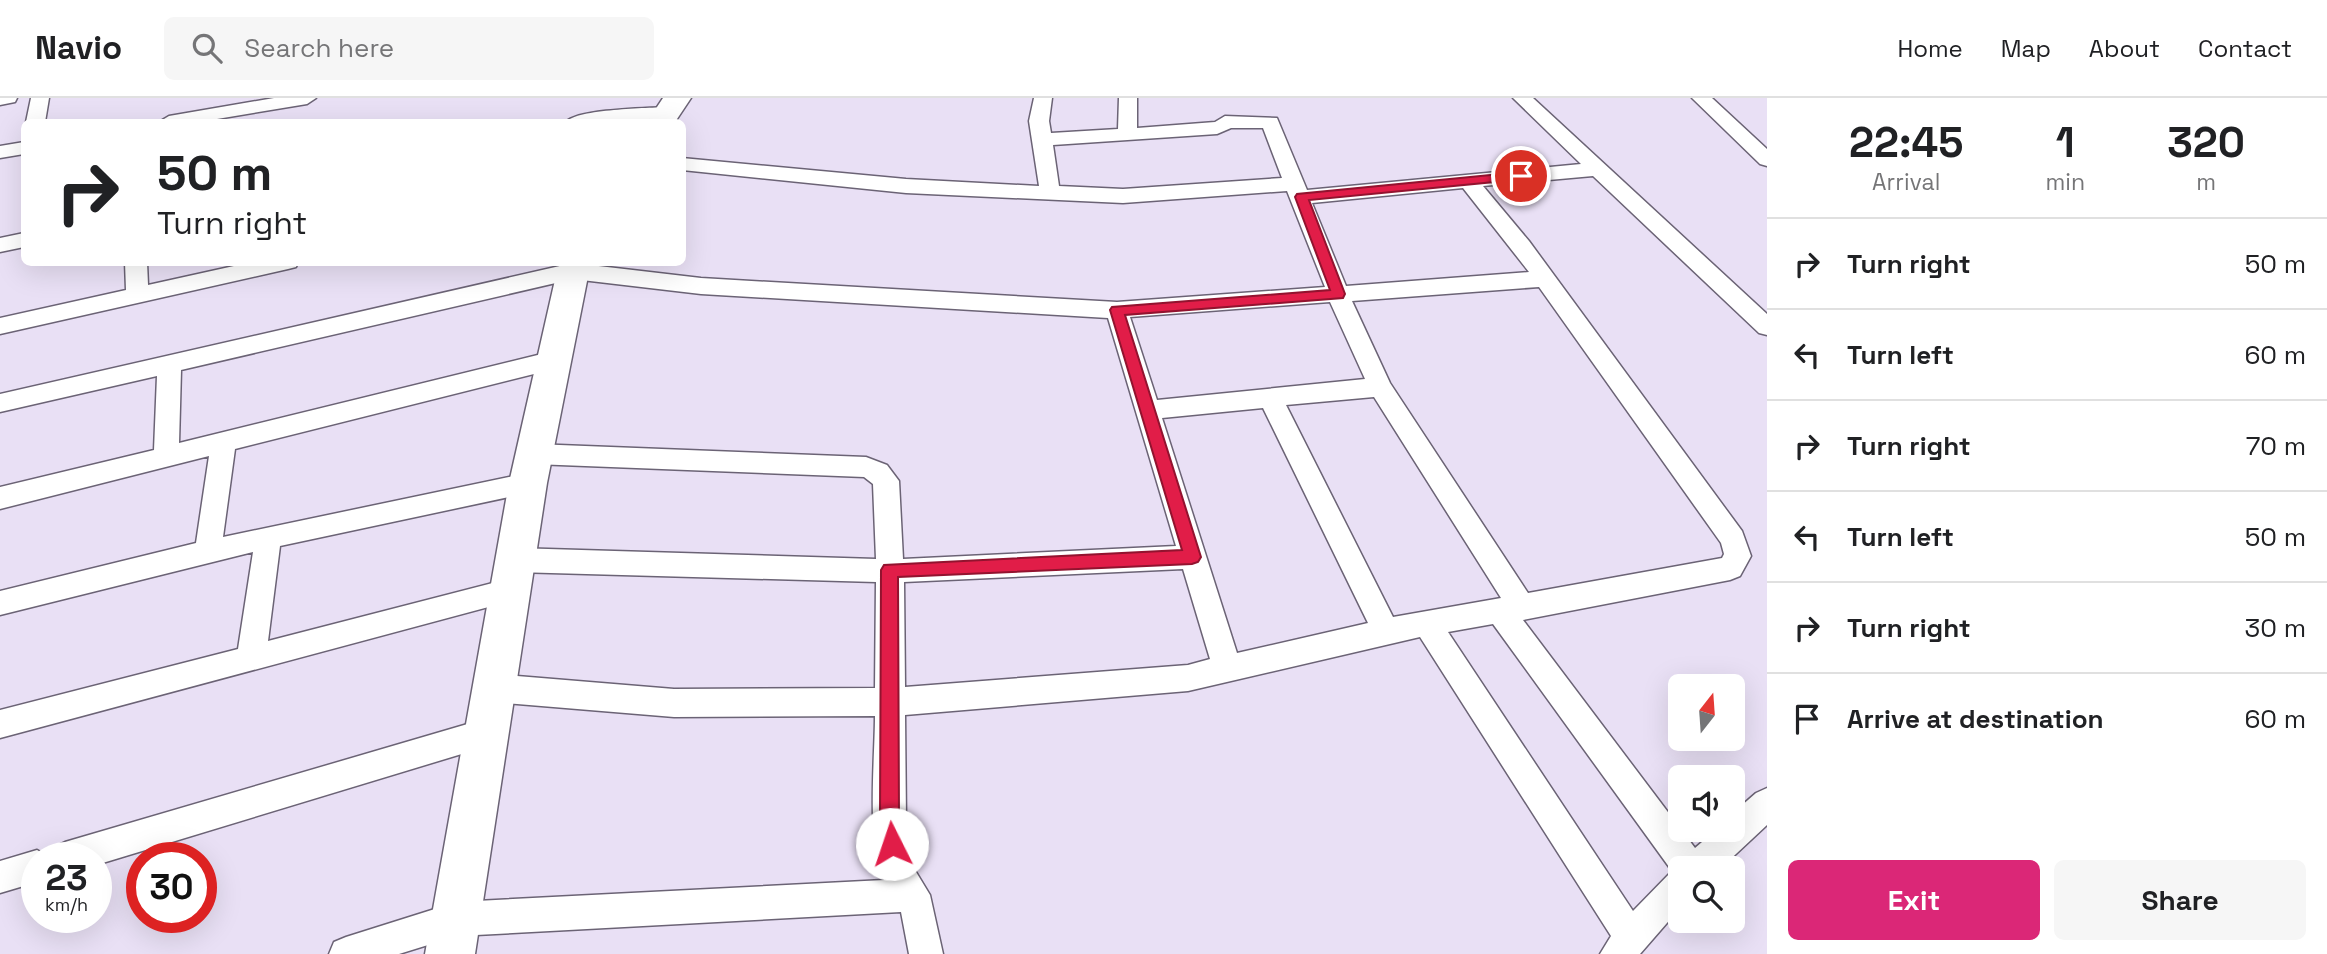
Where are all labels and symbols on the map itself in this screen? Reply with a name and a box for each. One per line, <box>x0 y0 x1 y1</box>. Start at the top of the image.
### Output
pin <box>1491 146 1551 206</box>
north arrow <box>1668 674 1745 751</box>
position arrow <box>855 807 929 881</box>
speed limit sign: 30 <box>126 842 217 933</box>

